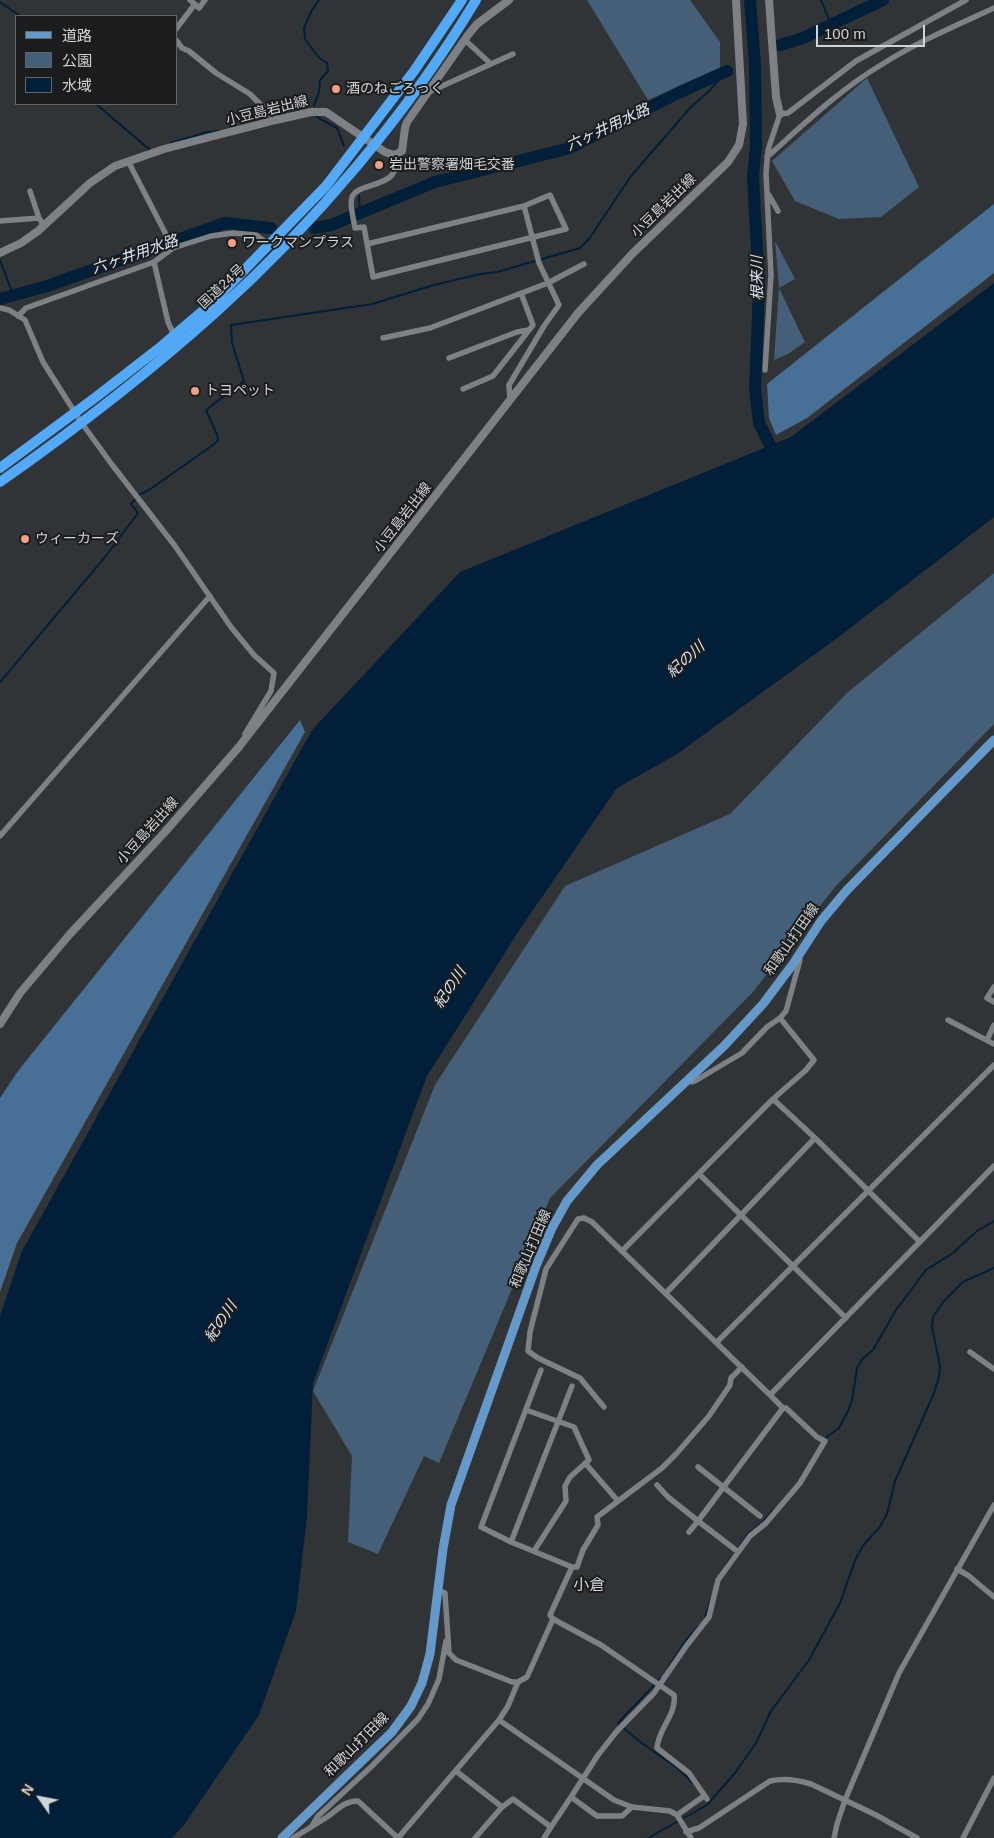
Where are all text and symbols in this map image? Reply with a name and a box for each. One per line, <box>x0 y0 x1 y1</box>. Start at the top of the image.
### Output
legend <box>15 15 178 105</box>
scale bar <box>819 15 928 47</box>
text: 100 m <box>824 25 866 42</box>
text: 道路 <box>62 27 92 44</box>
text: 公園 <box>62 52 92 69</box>
text: 水域 <box>62 77 92 94</box>
place label: 酒のねごろっく <box>346 81 444 97</box>
marker: 酒のねごろっく <box>330 83 342 95</box>
street label: 小豆島岩出線 <box>224 93 310 129</box>
water label: 六ヶ井用水路 <box>563 101 653 155</box>
place label: 岩出警察署畑毛交番 <box>389 157 515 173</box>
marker: 岩出警察署畑毛交番 <box>373 159 385 171</box>
street label: 小豆島岩出線 <box>628 171 700 241</box>
water label: 六ヶ井用水路 <box>90 232 180 278</box>
place label: ワークマンプラス <box>242 235 354 251</box>
marker: ワークマンプラス <box>226 237 238 249</box>
water label: 根来川 <box>749 255 767 301</box>
street label: 国道24号 <box>195 261 249 313</box>
place label: トヨペット <box>205 383 275 399</box>
marker: トヨペット <box>189 385 201 397</box>
street label: 小豆島岩出線 <box>371 480 435 556</box>
place label: ウィーカーズ <box>35 531 119 547</box>
marker: ウィーカーズ <box>19 533 31 545</box>
water label: 紀の川 <box>663 638 709 682</box>
street label: 小豆島岩出線 <box>114 794 182 868</box>
street label: 和歌山打田線 <box>761 901 823 979</box>
water label: 紀の川 <box>430 964 470 1012</box>
street label: 和歌山打田線 <box>507 1207 555 1291</box>
water label: 紀の川 <box>201 1298 241 1346</box>
district label: 小倉 <box>573 1576 605 1596</box>
street label: 和歌山打田線 <box>321 1709 393 1781</box>
north arrow <box>15 1773 65 1823</box>
text: N <box>18 1781 37 1798</box>

